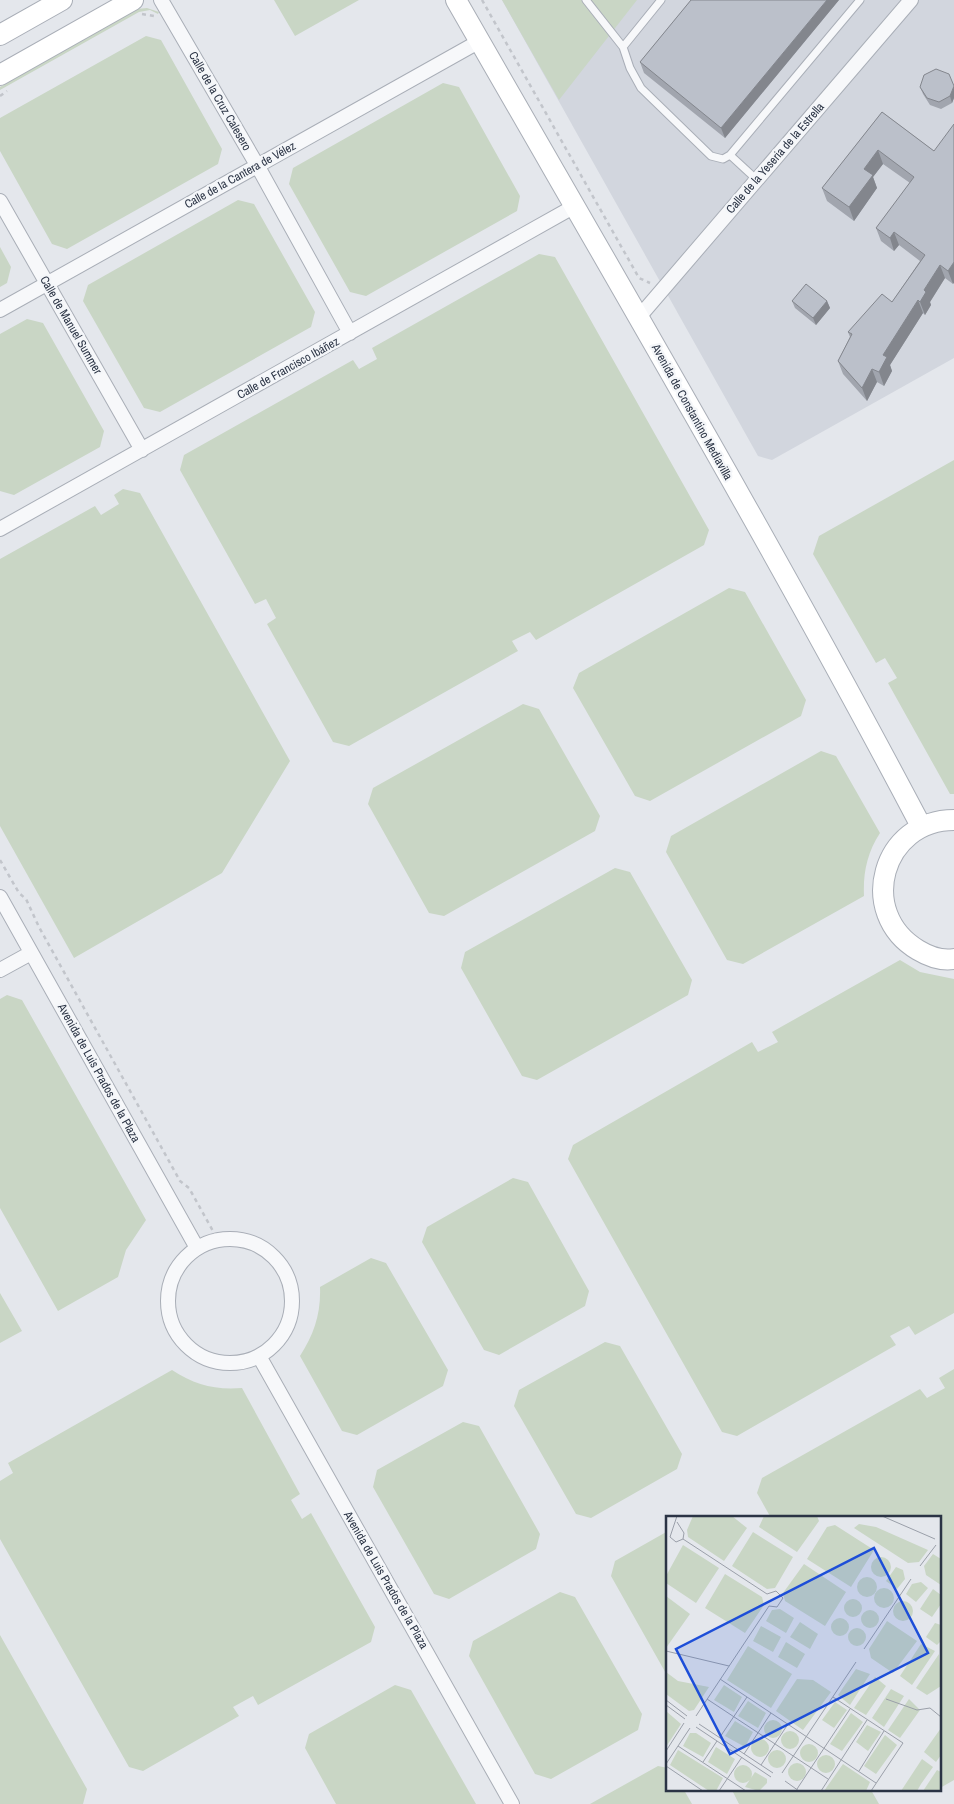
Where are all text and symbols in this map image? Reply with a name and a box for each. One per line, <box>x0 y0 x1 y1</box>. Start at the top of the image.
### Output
street label: Calle de la Cruz Calesero <box>185 48 255 154</box>
street label: Calle de la Yeseria de la Estrella <box>722 99 828 217</box>
street label: Calle de la Cantera de Vélez <box>182 138 298 212</box>
street label: Calle de Manuel Summer <box>36 273 106 378</box>
street label: Calle de Francisco Ibáñez <box>234 333 342 403</box>
street label: Avenida de Constantino Mediavilla <box>647 340 736 483</box>
street label: Avenida de Luis Prados de la Plaza <box>54 1000 144 1146</box>
street label: Avenida de Luis Prados de la Plaza <box>339 1507 432 1652</box>
inset map <box>666 1516 942 1792</box>

